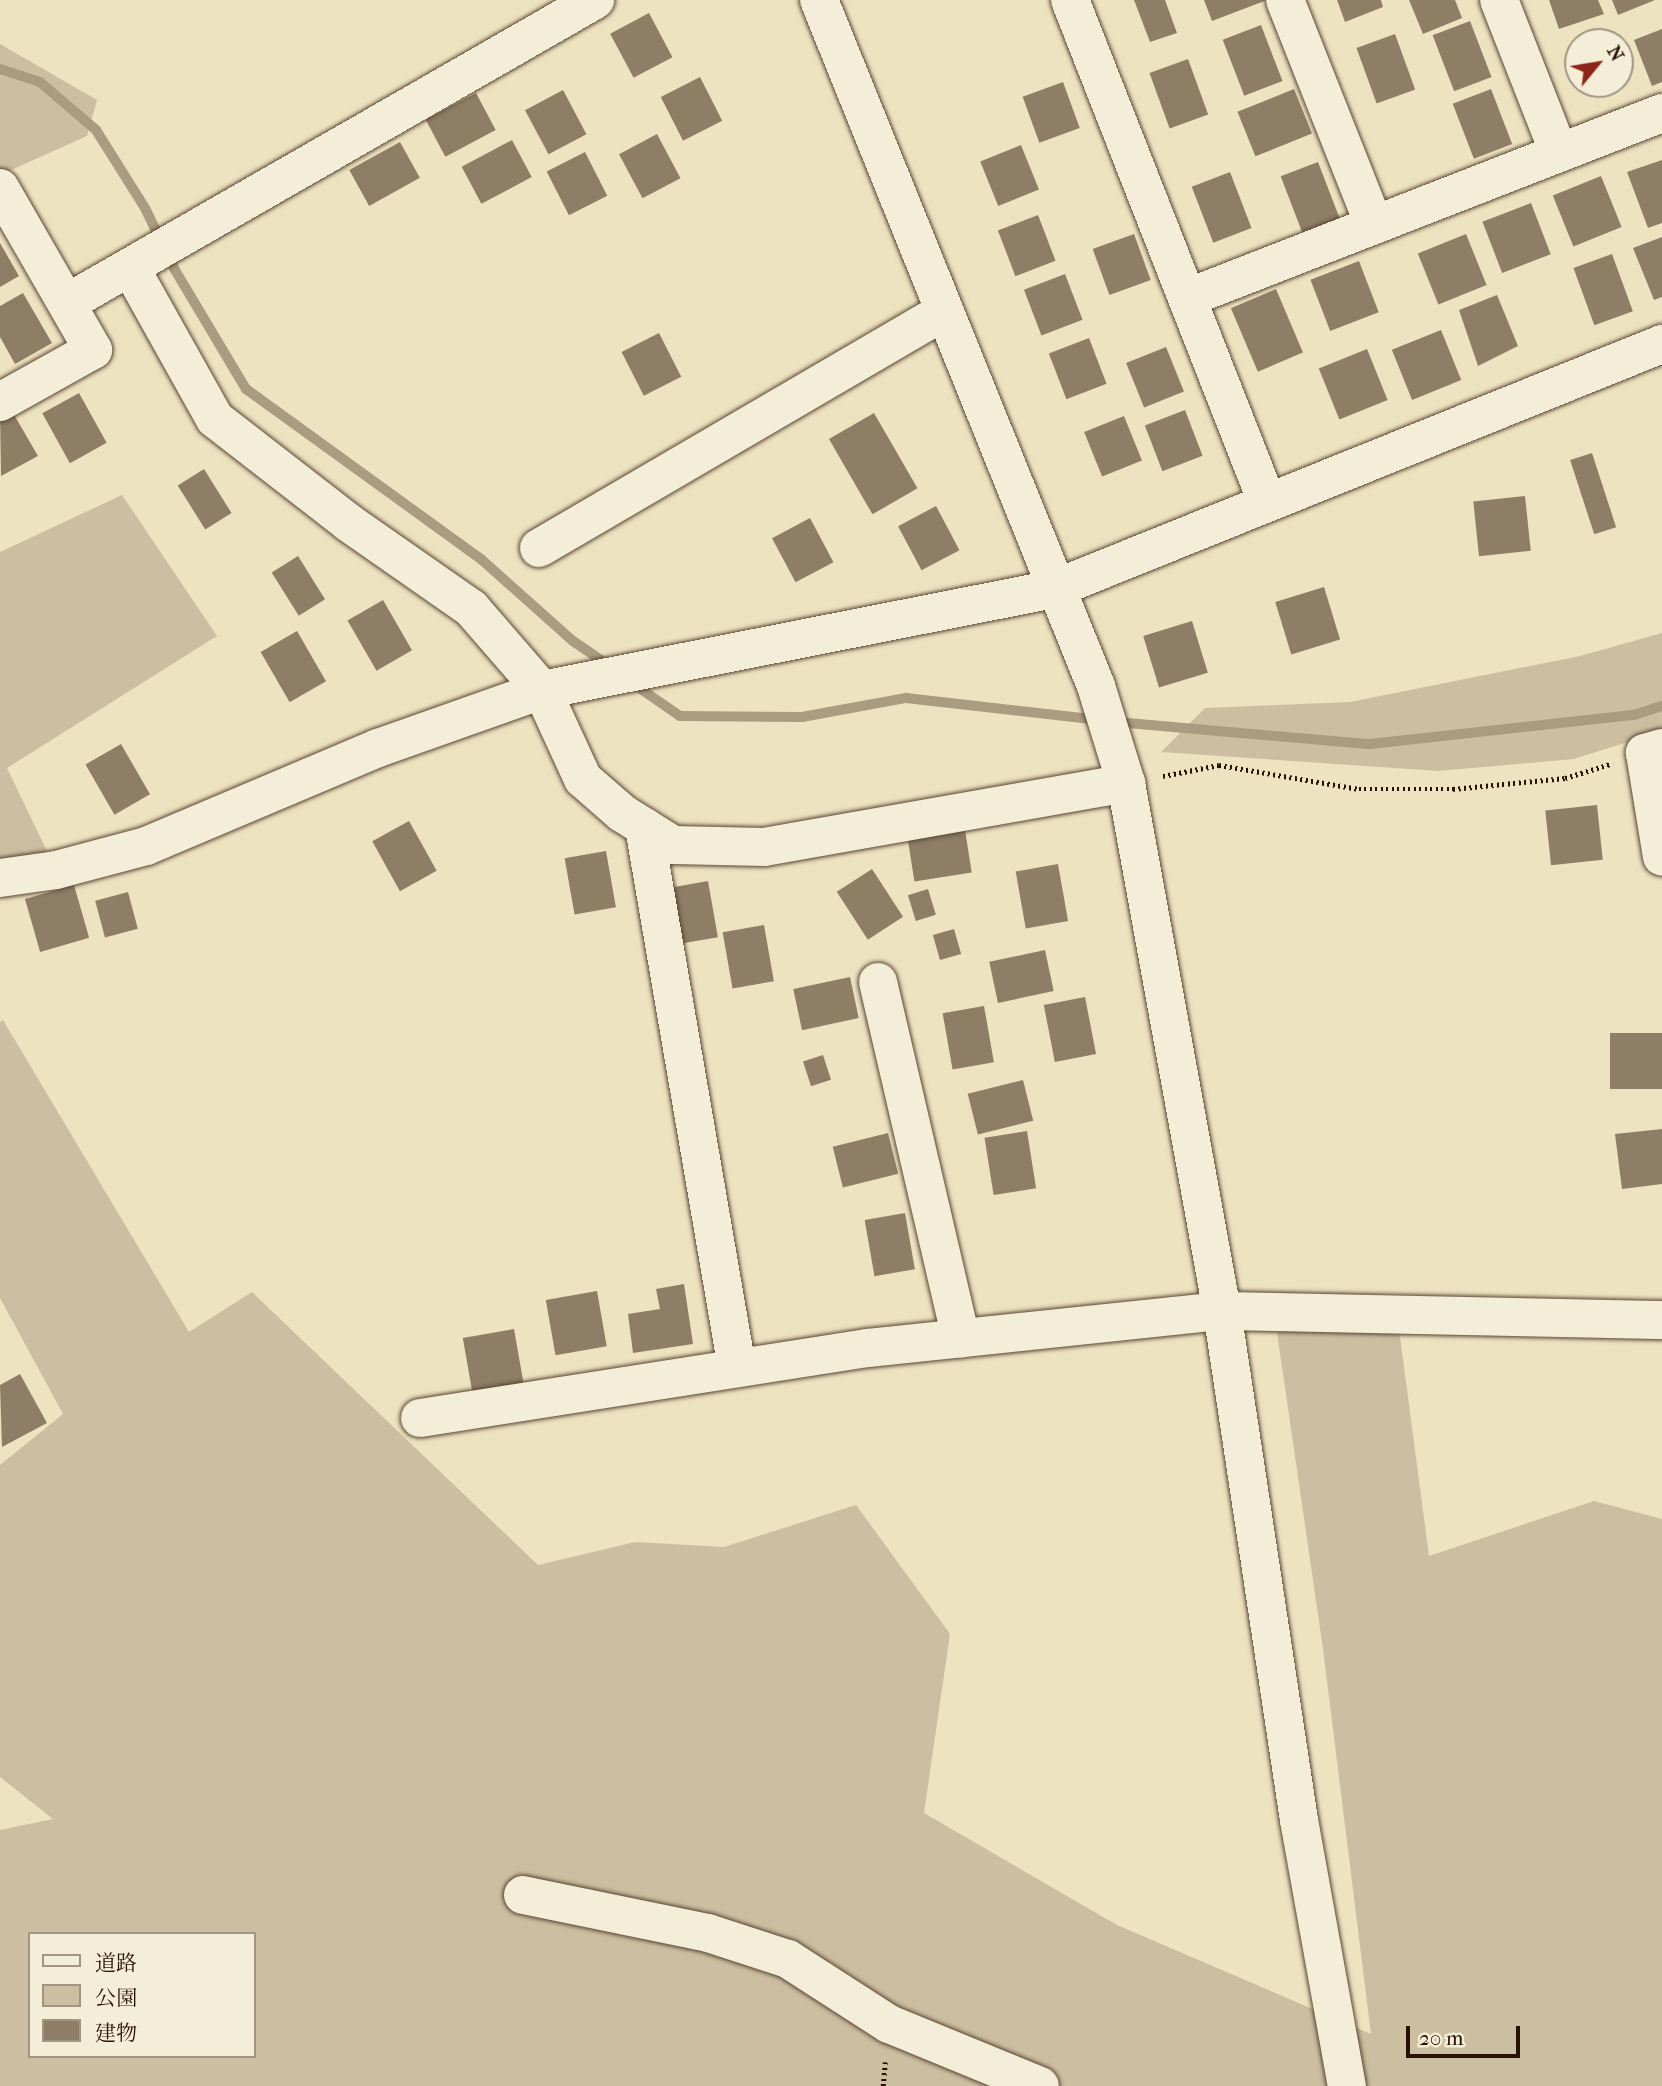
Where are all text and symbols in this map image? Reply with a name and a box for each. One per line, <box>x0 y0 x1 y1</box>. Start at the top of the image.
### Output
north arrow <box>1564 28 1634 98</box>
text: N <box>1602 42 1629 65</box>
legend <box>28 1932 256 2058</box>
text: 道路 <box>95 1951 137 1975</box>
text: 公園 <box>95 1986 137 2010</box>
scale bar <box>1410 2012 1524 2056</box>
text: 建物 <box>95 2021 137 2045</box>
text: 20 m <box>1419 2026 1463 2050</box>

